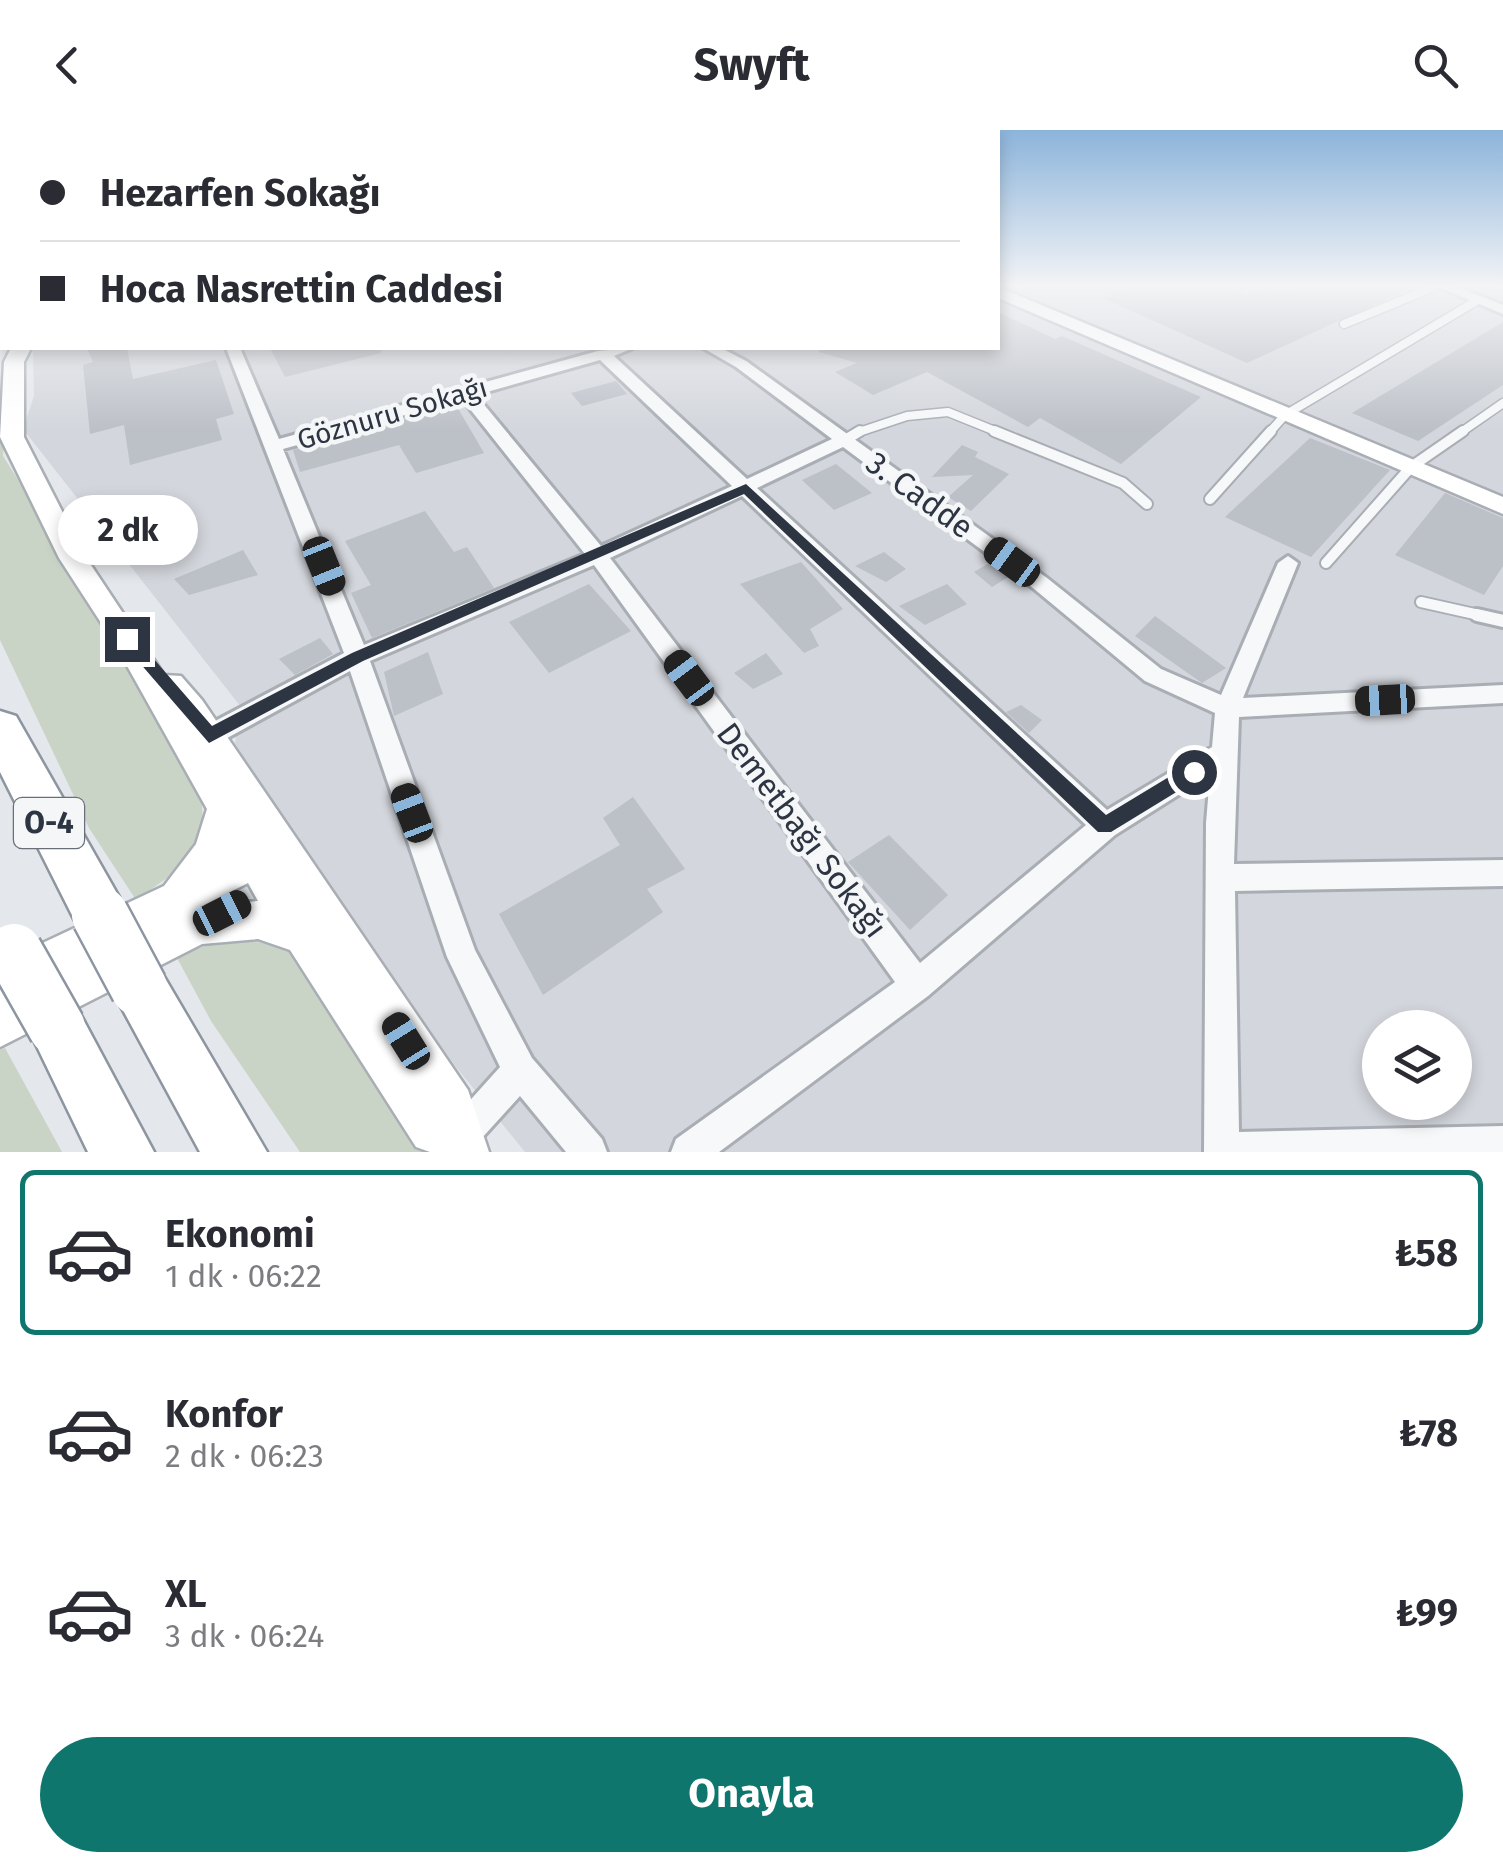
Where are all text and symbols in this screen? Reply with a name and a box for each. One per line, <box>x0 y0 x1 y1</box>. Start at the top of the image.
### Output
icon: back <box>40 38 95 93</box>
text: Swyft <box>693 38 810 92</box>
icon: search <box>1408 38 1463 93</box>
text: Hezarfen Sokağı <box>100 170 380 216</box>
text: Hoca Nasrettin Caddesi <box>100 266 503 312</box>
street label: Göznuru Sokağı <box>293 371 491 456</box>
street label: 3. Cadde <box>859 444 981 546</box>
callout: 2 dk <box>57 494 197 564</box>
text: 2 dk <box>98 511 159 549</box>
car <box>979 532 1045 592</box>
car <box>299 533 349 599</box>
route end <box>105 617 150 662</box>
car <box>659 645 719 711</box>
car <box>1354 683 1416 717</box>
street label: Demetbağı Sokağı <box>709 715 895 945</box>
route start <box>1172 750 1217 795</box>
car <box>387 780 437 846</box>
road number: O-4 <box>14 798 84 848</box>
car <box>188 886 256 940</box>
car <box>377 1008 435 1074</box>
map controls <box>1362 1010 1472 1120</box>
button: layers <box>1362 1010 1472 1120</box>
icon: car <box>45 1208 135 1298</box>
text: Ekonomi <box>165 1211 315 1257</box>
text: ₺58 <box>1395 1230 1458 1276</box>
text: 1 dk · 06:22 <box>165 1257 322 1295</box>
icon: car <box>45 1388 135 1478</box>
text: Konfor <box>165 1391 283 1437</box>
text: ₺78 <box>1399 1410 1458 1456</box>
text: 2 dk · 06:23 <box>165 1437 324 1475</box>
icon: car <box>45 1568 135 1658</box>
text: XL <box>165 1571 207 1617</box>
text: ₺99 <box>1396 1590 1458 1636</box>
text: 3 dk · 06:24 <box>165 1617 324 1655</box>
button: Onayla <box>40 1737 1463 1852</box>

